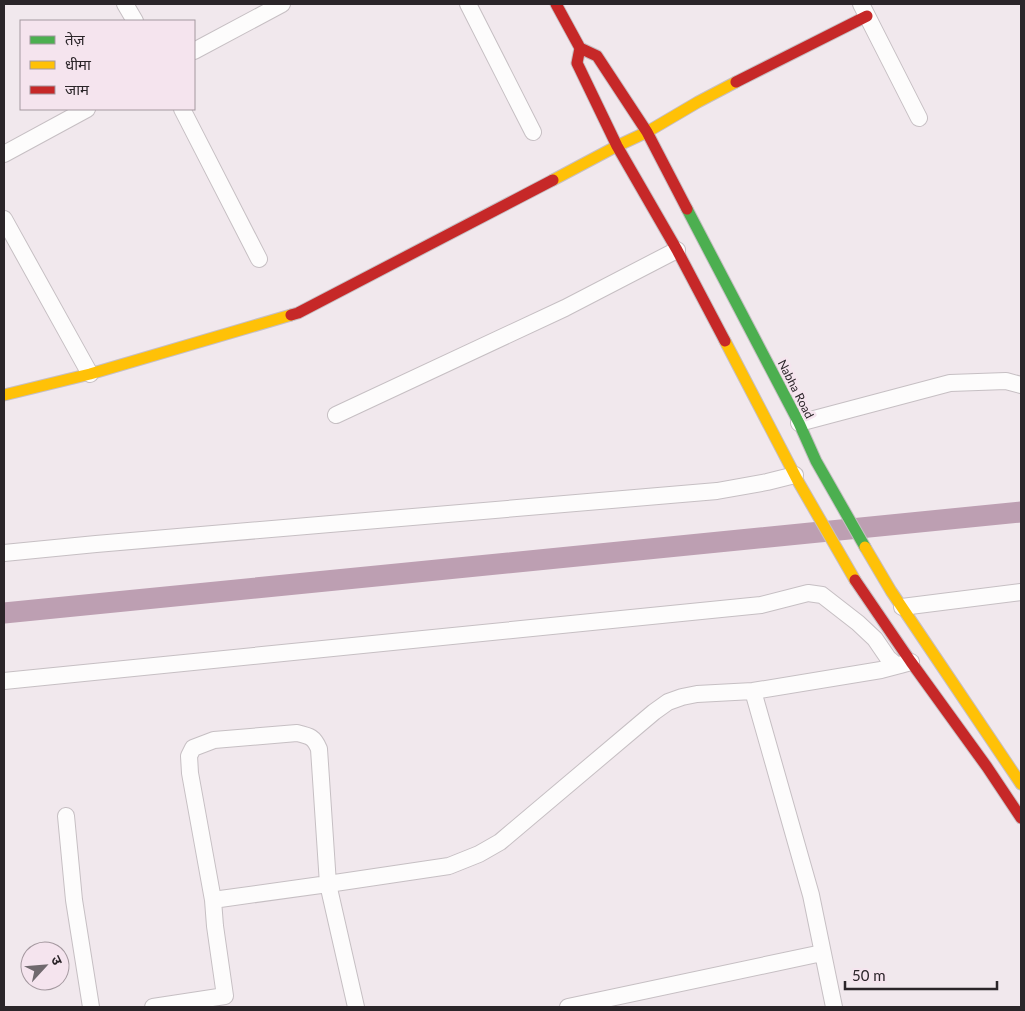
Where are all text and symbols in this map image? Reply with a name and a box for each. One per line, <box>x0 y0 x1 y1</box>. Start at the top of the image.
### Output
legend <box>20 20 195 110</box>
text: तेज़ <box>65 30 86 48</box>
text: धीमा <box>65 55 92 73</box>
text: जाम <box>65 80 90 98</box>
street label: Nabha Road <box>775 357 817 421</box>
north arrow <box>20 941 70 991</box>
text: उ <box>48 953 67 968</box>
scale bar <box>845 958 998 990</box>
text: 50 m <box>852 966 886 984</box>

